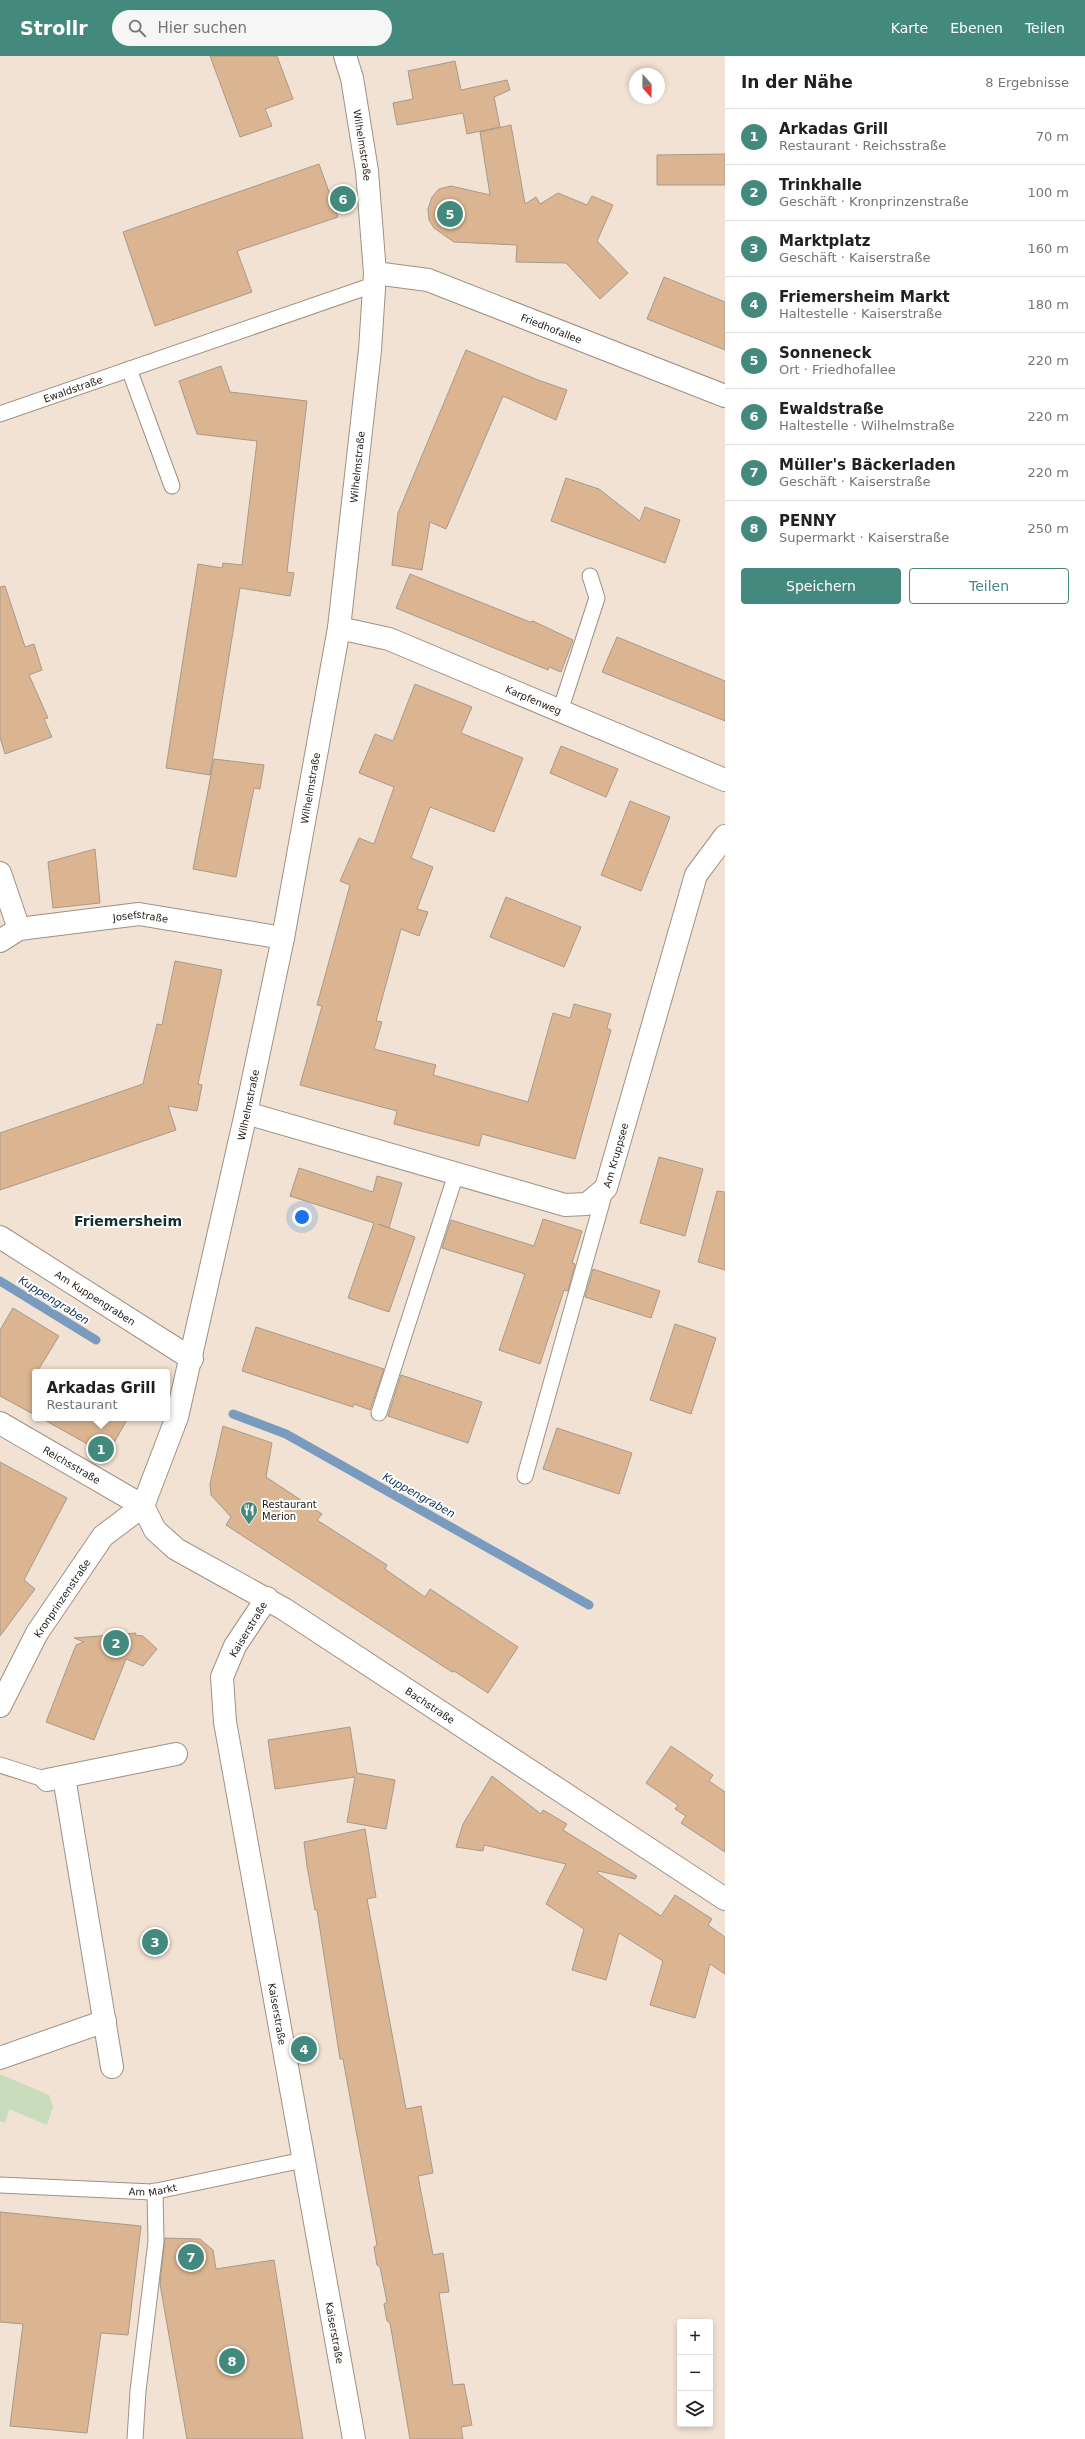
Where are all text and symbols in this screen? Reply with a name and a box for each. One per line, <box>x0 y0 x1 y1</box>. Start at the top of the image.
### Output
search box <box>112 10 392 46</box>
text: Strollr <box>20 17 88 39</box>
icon: search <box>126 17 148 39</box>
text: Hier suchen <box>158 19 247 37</box>
text: Karte <box>891 20 928 36</box>
text: Ebenen <box>950 20 1003 36</box>
text: Teilen <box>1025 20 1065 36</box>
north arrow <box>629 68 665 104</box>
text: In der Nähe <box>741 72 853 92</box>
text: 8 Ergebnisse <box>985 75 1069 90</box>
street label: Wilhelmstraße <box>351 109 373 181</box>
text: Arkadas Grill <box>779 120 888 138</box>
text: 1 <box>749 129 759 144</box>
text: 70 m <box>1036 129 1069 144</box>
text: Restaurant · Reichsstraße <box>779 138 946 153</box>
text: Trinkhalle <box>779 176 862 194</box>
pin: 6 <box>330 184 356 214</box>
text: 2 <box>749 185 759 200</box>
text: 100 m <box>1027 185 1069 200</box>
text: Geschäft · Kronprinzenstraße <box>779 194 969 209</box>
pin: 5 <box>437 199 463 229</box>
text: Marktplatz <box>779 232 871 250</box>
text: 3 <box>749 241 759 256</box>
text: 160 m <box>1027 241 1069 256</box>
text: Geschäft · Kaiserstraße <box>779 250 930 265</box>
text: Friemersheim Markt <box>779 288 950 306</box>
text: 4 <box>749 297 759 312</box>
text: 180 m <box>1027 297 1069 312</box>
text: Haltestelle · Kaiserstraße <box>779 306 942 321</box>
street label: Friedhofallee <box>519 312 583 346</box>
text: Sonneneck <box>779 344 871 362</box>
text: 5 <box>749 353 759 368</box>
text: 220 m <box>1027 353 1069 368</box>
text: Ort · Friedhofallee <box>779 362 896 377</box>
street label: Ewaldstraße <box>42 374 104 405</box>
text: Ewaldstraße <box>779 400 884 418</box>
text: 6 <box>749 409 759 424</box>
text: 220 m <box>1027 409 1069 424</box>
text: Haltestelle · Wilhelmstraße <box>779 418 955 433</box>
street label: Wilhelmstraße <box>348 431 367 503</box>
text: Müller's Bäckerladen <box>779 456 956 474</box>
text: 7 <box>749 465 759 480</box>
text: 220 m <box>1027 465 1069 480</box>
text: Geschäft · Kaiserstraße <box>779 474 930 489</box>
text: PENNY <box>779 512 836 530</box>
text: 8 <box>749 521 759 536</box>
text: 250 m <box>1027 521 1069 536</box>
text: Supermarkt · Kaiserstraße <box>779 530 949 545</box>
button: Speichern <box>741 568 901 604</box>
button: Teilen <box>909 568 1069 604</box>
street label: Karpfenweg <box>504 684 563 717</box>
street label: Wilhelmstraße <box>299 752 322 825</box>
street label: Josefstraße <box>111 909 169 925</box>
street label: Wilhelmstraße <box>236 1069 261 1141</box>
street label: Am Kruppsee <box>601 1122 630 1189</box>
your location <box>292 1207 312 1227</box>
district label: Friemersheim <box>74 1213 182 1229</box>
street label: Am Kuppengraben <box>53 1268 139 1328</box>
water label: Kuppengraben <box>16 1273 92 1327</box>
popup <box>32 1369 170 1421</box>
text: Arkadas Grill <box>46 1379 156 1397</box>
text: Restaurant <box>46 1397 118 1412</box>
pin: 1 <box>88 1434 114 1464</box>
street label: Reichsstraße <box>41 1444 102 1486</box>
water label: Kuppengraben <box>380 1470 457 1521</box>
place label: Restaurant Merion <box>262 1499 317 1522</box>
restaurant icon: Restaurant Merion <box>239 1500 259 1525</box>
street label: Kronprinzenstraße <box>32 1557 93 1640</box>
street label: Kaiserstraße <box>228 1600 269 1659</box>
pin: 2 <box>103 1628 129 1658</box>
street label: Bachstraße <box>403 1685 457 1726</box>
pin: 3 <box>142 1927 168 1957</box>
street label: Kaiserstraße <box>266 1982 288 2046</box>
pin: 4 <box>291 2034 317 2064</box>
street label: Am Markt <box>128 2182 178 2199</box>
pin: 7 <box>178 2242 204 2272</box>
street label: Kaiserstraße <box>323 2301 345 2365</box>
map controls <box>677 2319 713 2427</box>
button: + <box>677 2319 713 2355</box>
pin: 8 <box>219 2346 245 2376</box>
button: − <box>677 2355 713 2391</box>
button: layers <box>677 2391 713 2427</box>

